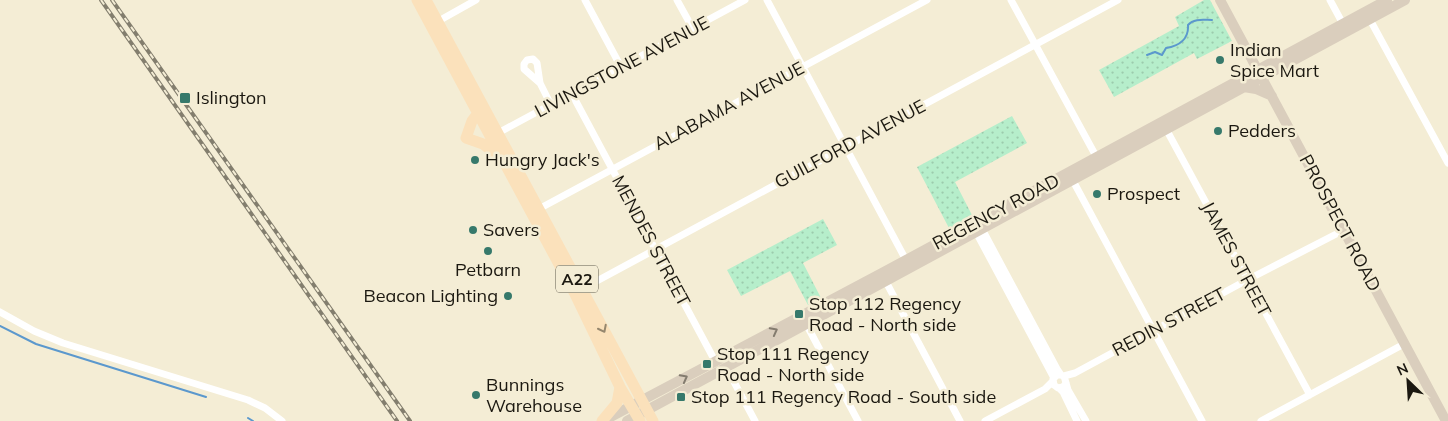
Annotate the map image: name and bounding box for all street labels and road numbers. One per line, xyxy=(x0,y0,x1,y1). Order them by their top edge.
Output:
street label: LIVINGSTONE AVENUE xyxy=(530,11,713,122)
street label: ALABAMA AVENUE xyxy=(650,56,808,155)
street label: GUILFORD AVENUE xyxy=(770,94,929,193)
street label: PROSPECT ROAD xyxy=(1295,150,1386,295)
street label: REGENCY ROAD xyxy=(928,168,1063,255)
street label: MENDES STREET xyxy=(607,171,696,310)
street label: JAMES STREET xyxy=(1196,197,1276,320)
road number: A22 xyxy=(556,266,598,292)
street label: REDIN STREET xyxy=(1108,282,1230,361)

